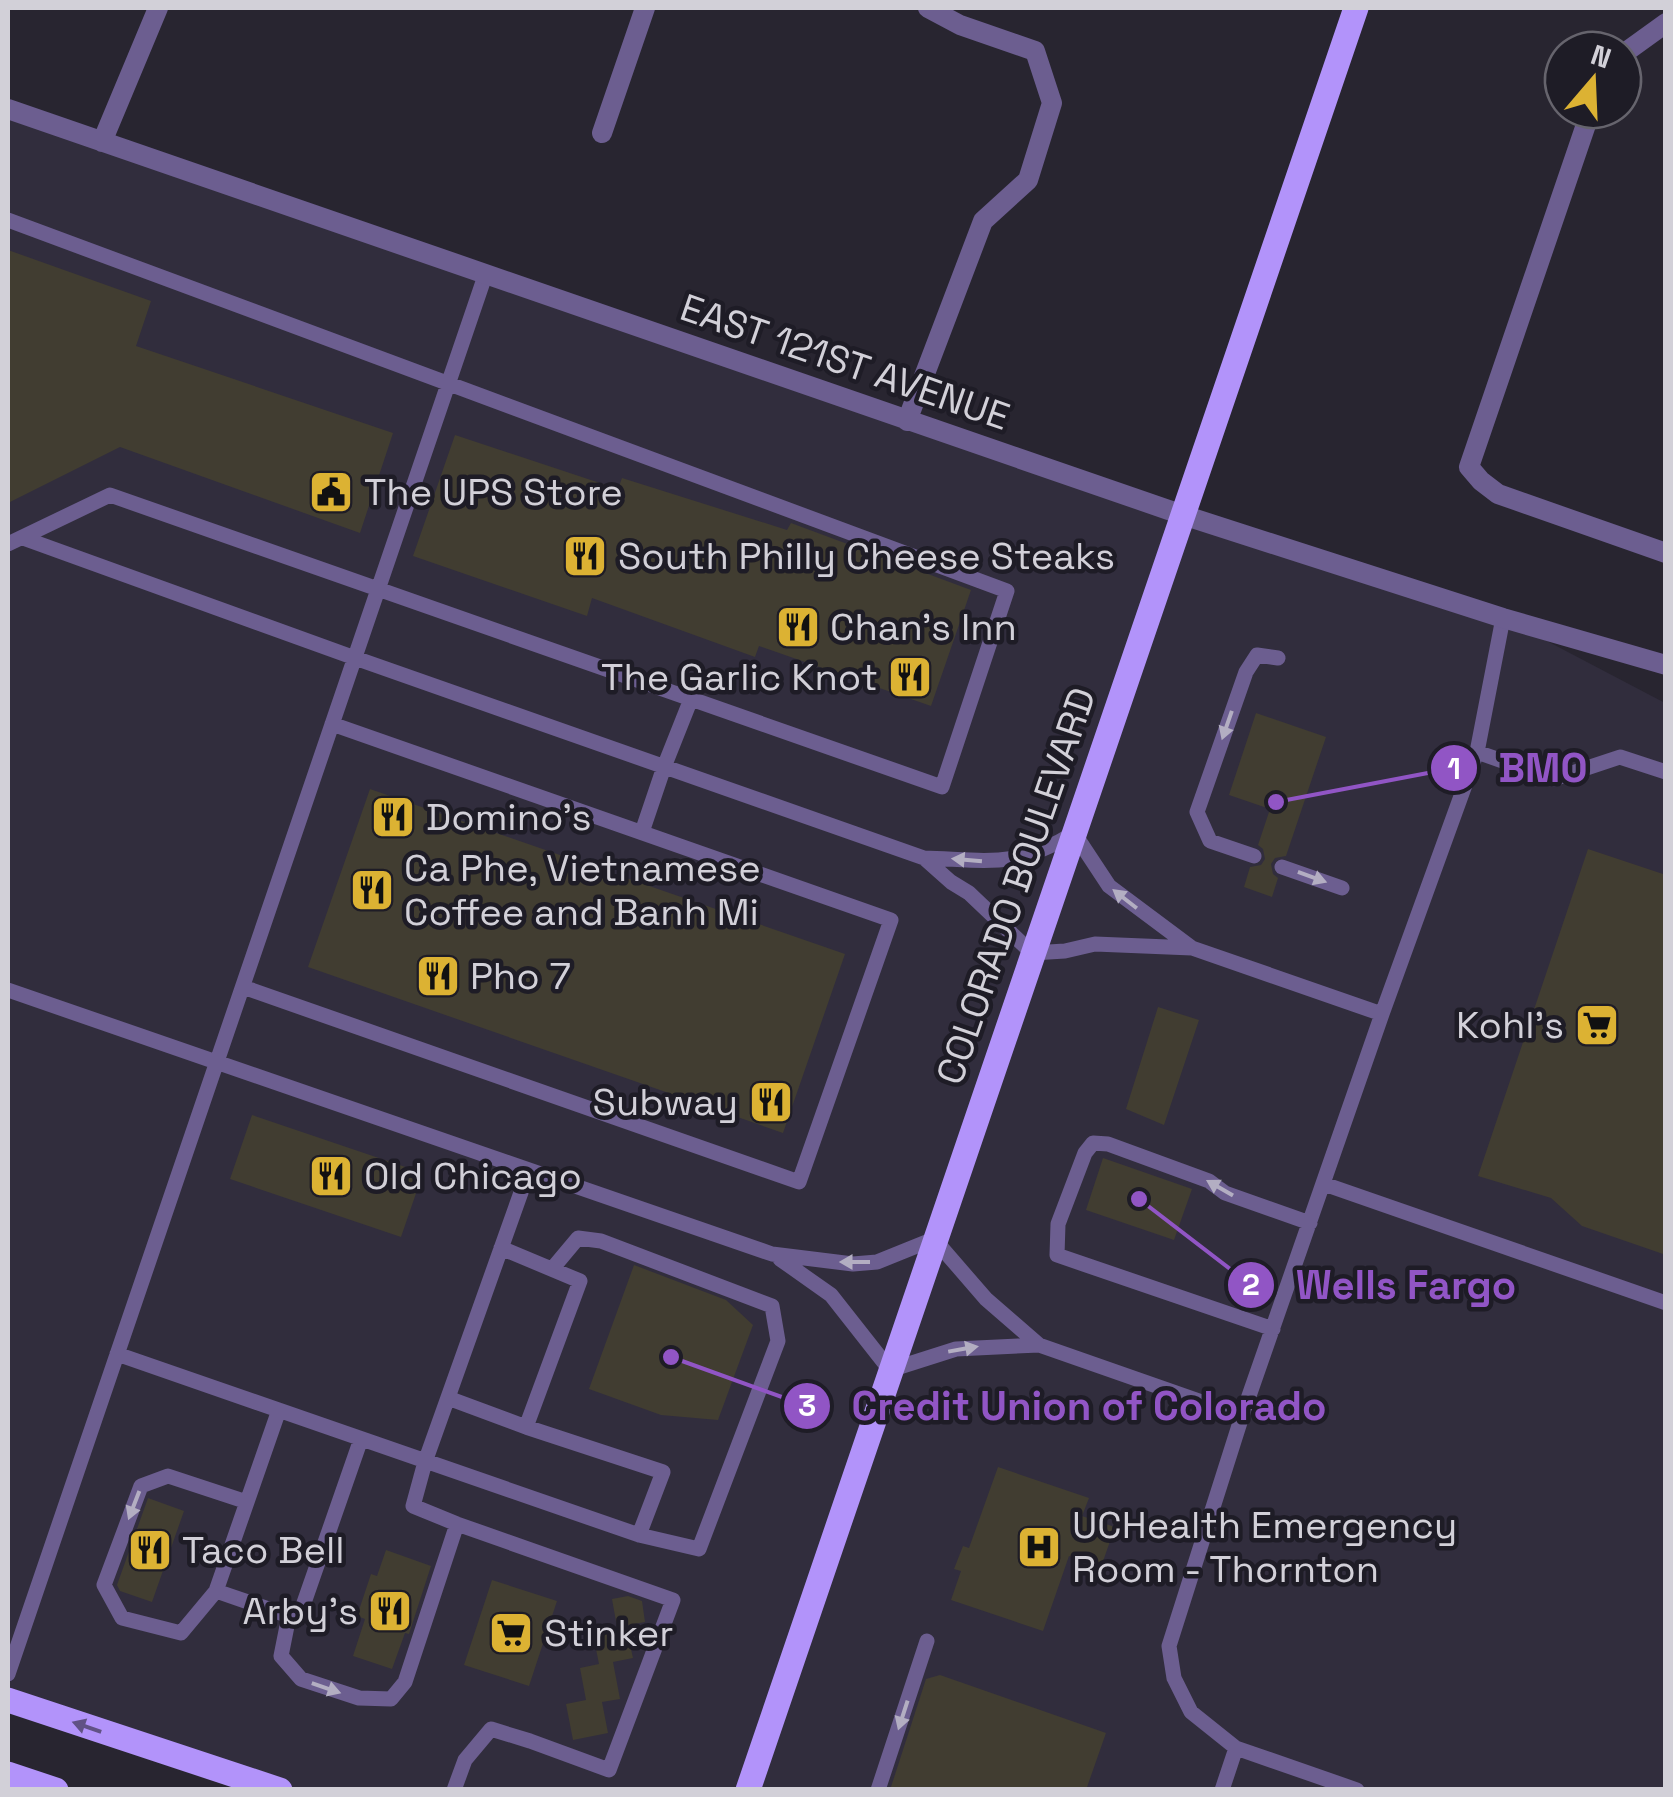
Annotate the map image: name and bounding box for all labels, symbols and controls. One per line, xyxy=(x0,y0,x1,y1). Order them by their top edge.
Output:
north arrow xyxy=(1543,30,1643,130)
text: N xyxy=(1586,36,1616,76)
street label: EAST 121ST AVENUE xyxy=(674,283,1016,441)
place label: The UPS Store xyxy=(364,468,623,516)
public building icon: The UPS Store xyxy=(308,469,354,515)
place label: South Philly Cheese Steaks xyxy=(618,532,1115,580)
restaurant icon: South Philly Cheese Steaks xyxy=(562,533,608,579)
place label: Chan's Inn xyxy=(830,603,1017,651)
restaurant icon: Chan's Inn xyxy=(775,604,821,650)
place label: The Garlic Knot xyxy=(601,653,878,701)
restaurant icon: The Garlic Knot xyxy=(887,654,933,700)
street label: COLORADO BOULEVARD xyxy=(926,681,1106,1091)
one-way arrow xyxy=(1219,710,1234,740)
callout: BMO xyxy=(1429,733,1608,803)
text: BMO xyxy=(1499,743,1587,794)
text: 1 xyxy=(1447,749,1461,788)
place label: Domino's xyxy=(426,793,592,841)
restaurant icon: Domino's xyxy=(370,794,416,840)
place label: Ca Phe, Vietnamese Coffee and Banh Mi xyxy=(404,844,761,936)
one-way arrow xyxy=(951,852,983,868)
restaurant icon: Ca Phe, Vietnamese Coffee and Banh Mi xyxy=(349,867,395,913)
one-way arrow xyxy=(1297,870,1327,885)
one-way arrow xyxy=(1112,889,1138,909)
place label: Pho 7 xyxy=(470,952,571,1000)
restaurant icon: Pho 7 xyxy=(415,953,461,999)
place label: Kohl's xyxy=(1456,1001,1564,1049)
supermarket icon: Kohl's xyxy=(1574,1002,1620,1048)
place label: Subway xyxy=(593,1078,738,1126)
restaurant icon: Subway xyxy=(748,1079,794,1125)
place label: Old Chicago xyxy=(364,1152,582,1200)
restaurant icon: Old Chicago xyxy=(308,1153,354,1199)
one-way arrow xyxy=(1206,1180,1234,1197)
callout: Wells Fargo xyxy=(1226,1250,1536,1320)
one-way arrow xyxy=(839,1254,871,1270)
text: Wells Fargo xyxy=(1296,1260,1516,1311)
text: 2 xyxy=(1242,1265,1260,1304)
one-way arrow xyxy=(948,1341,979,1357)
callout: Credit Union of Colorado xyxy=(782,1371,1347,1441)
text: Credit Union of Colorado xyxy=(852,1381,1326,1432)
text: 3 xyxy=(798,1386,816,1425)
one-way arrow xyxy=(126,1490,141,1520)
place label: UCHealth Emergency Room - Thornton xyxy=(1072,1501,1457,1593)
hospital icon: UCHealth Emergency Room - Thornton xyxy=(1016,1524,1062,1570)
place label: Taco Bell xyxy=(182,1526,345,1574)
restaurant icon: Taco Bell xyxy=(127,1527,173,1573)
place label: Arby's xyxy=(243,1587,358,1635)
restaurant icon: Arby's xyxy=(367,1588,413,1634)
place label: Stinker xyxy=(544,1609,674,1657)
supermarket icon: Stinker xyxy=(488,1610,534,1656)
one-way arrow xyxy=(312,1681,342,1696)
one-way arrow xyxy=(894,1701,909,1731)
one-way arrow xyxy=(71,1718,101,1733)

